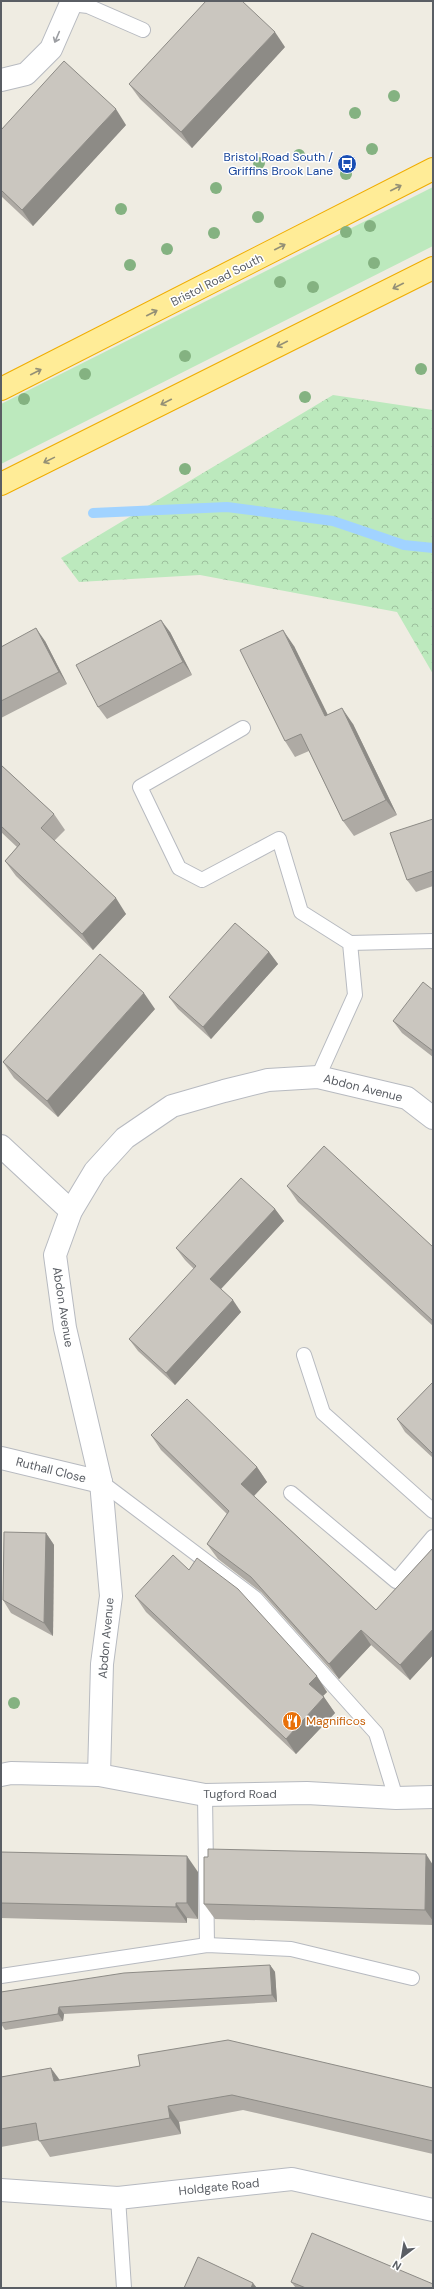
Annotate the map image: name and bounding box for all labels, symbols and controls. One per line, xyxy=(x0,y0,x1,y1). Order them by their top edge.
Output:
one-way arrow xyxy=(53,31,60,43)
place label: Bristol Road South / Griffins Brook Lane xyxy=(224,149,333,179)
bus stop icon: Bristol Road South / Griffins Brook Lane xyxy=(336,153,358,175)
one-way arrow xyxy=(389,184,401,191)
one-way arrow xyxy=(274,243,286,251)
street label: Bristol Road South xyxy=(168,250,266,310)
one-way arrow xyxy=(392,283,404,290)
one-way arrow xyxy=(145,309,157,316)
one-way arrow xyxy=(276,341,288,348)
one-way arrow xyxy=(30,368,42,375)
one-way arrow xyxy=(160,399,172,406)
one-way arrow xyxy=(44,457,56,464)
street label: Abdon Avenue xyxy=(322,1070,404,1106)
street label: Abdon Avenue xyxy=(49,1266,77,1348)
street label: Ruthall Close xyxy=(14,1454,88,1487)
street label: Abdon Avenue xyxy=(95,1597,118,1679)
restaurant icon: Magnificos xyxy=(281,1710,303,1732)
place label: Magnificos xyxy=(306,1713,366,1729)
street label: Tugford Road xyxy=(203,1786,277,1802)
street label: Holdgate Road xyxy=(178,2175,260,2199)
north arrow xyxy=(382,2237,422,2277)
text: N xyxy=(390,2258,404,2274)

